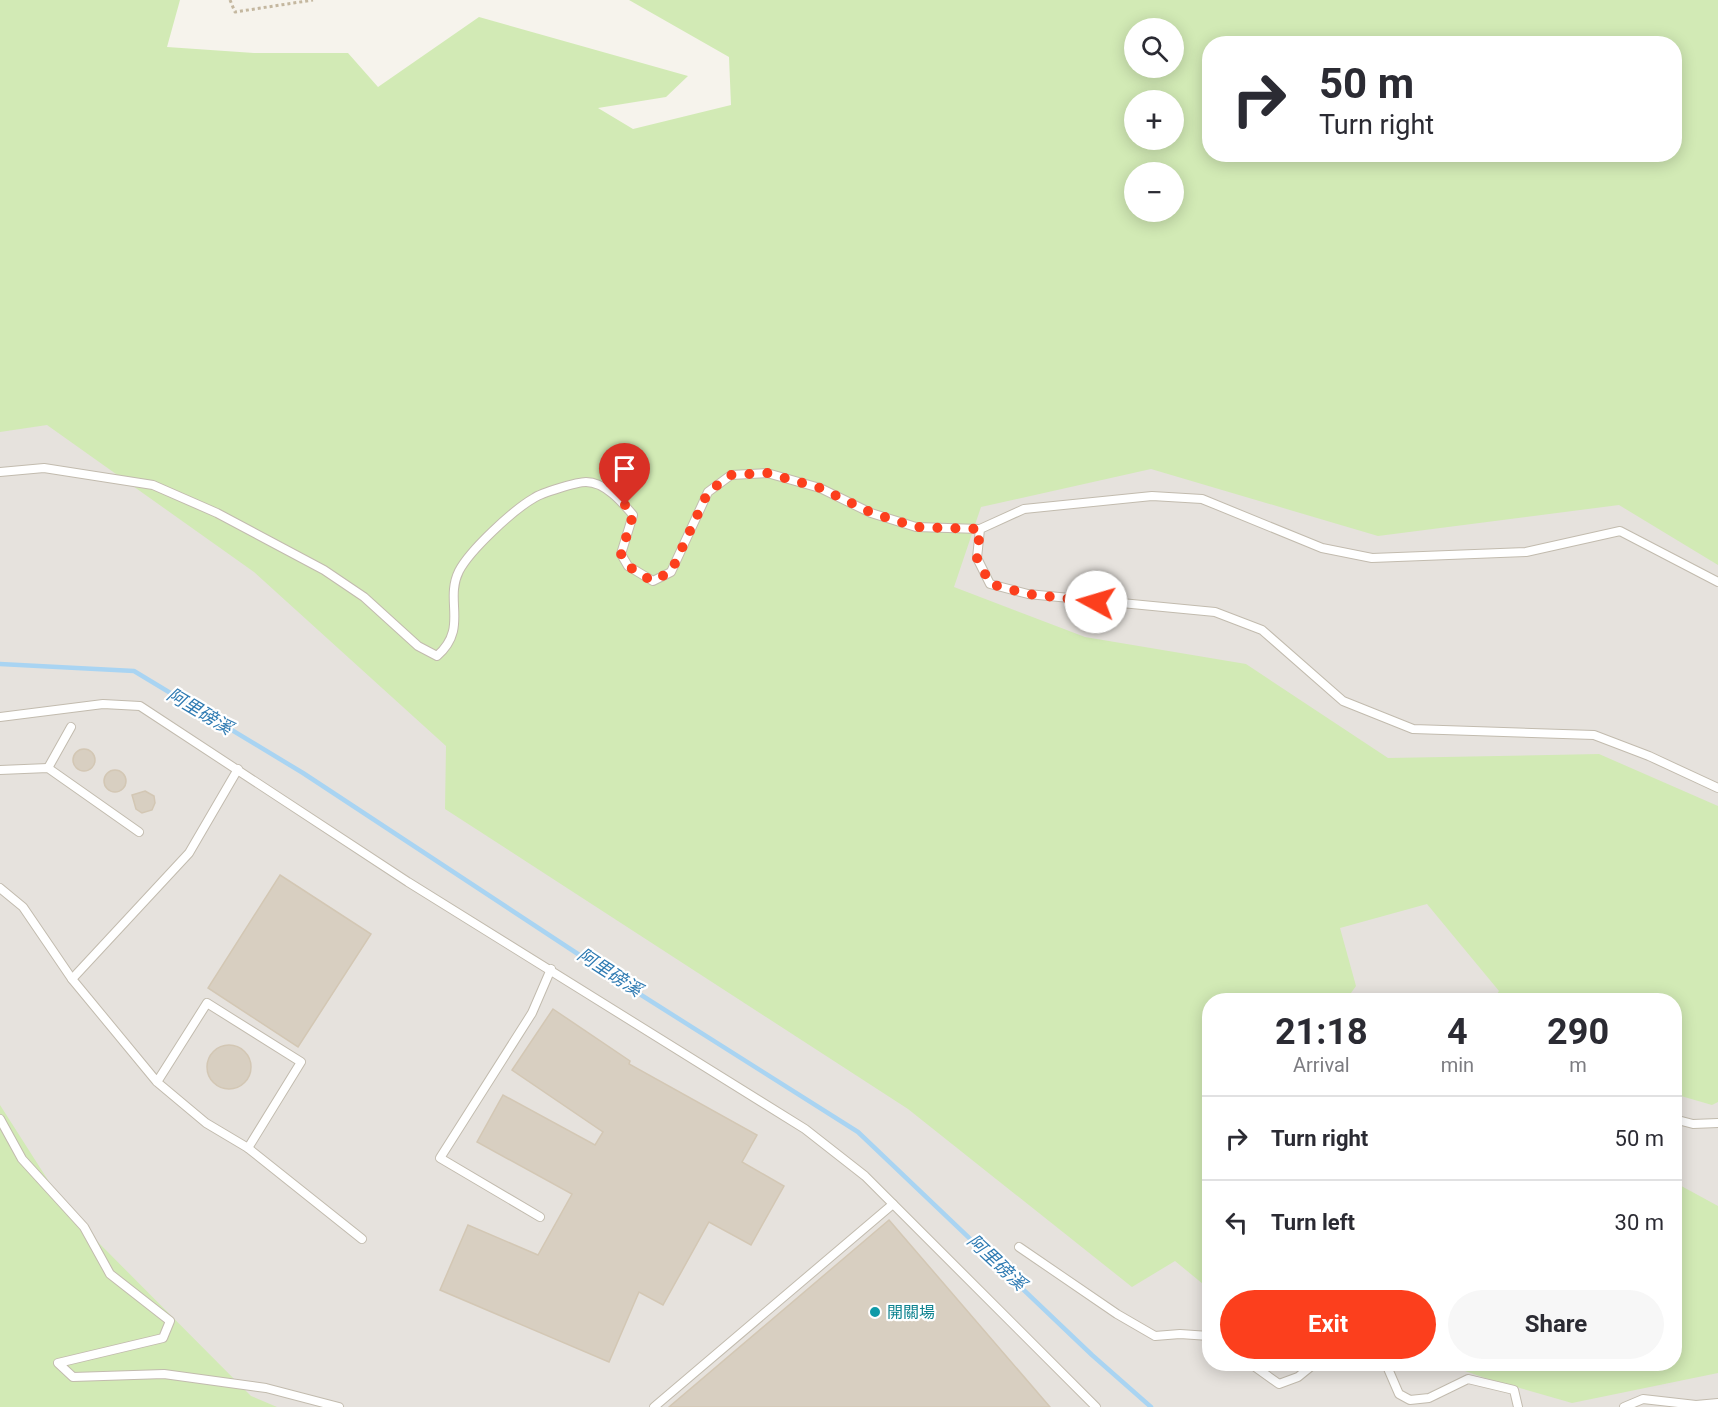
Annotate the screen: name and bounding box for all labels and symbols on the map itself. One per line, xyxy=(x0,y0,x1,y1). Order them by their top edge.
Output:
pin xyxy=(599,443,650,505)
position arrow xyxy=(1064,570,1128,634)
water label: 阿里磅溪 xyxy=(164,683,239,740)
water label: 阿里磅溪 xyxy=(574,944,648,1002)
water label: 阿里磅溪 xyxy=(964,1230,1033,1296)
place label: 開關場 xyxy=(887,1303,935,1322)
marker: 開關場 xyxy=(868,1305,882,1319)

